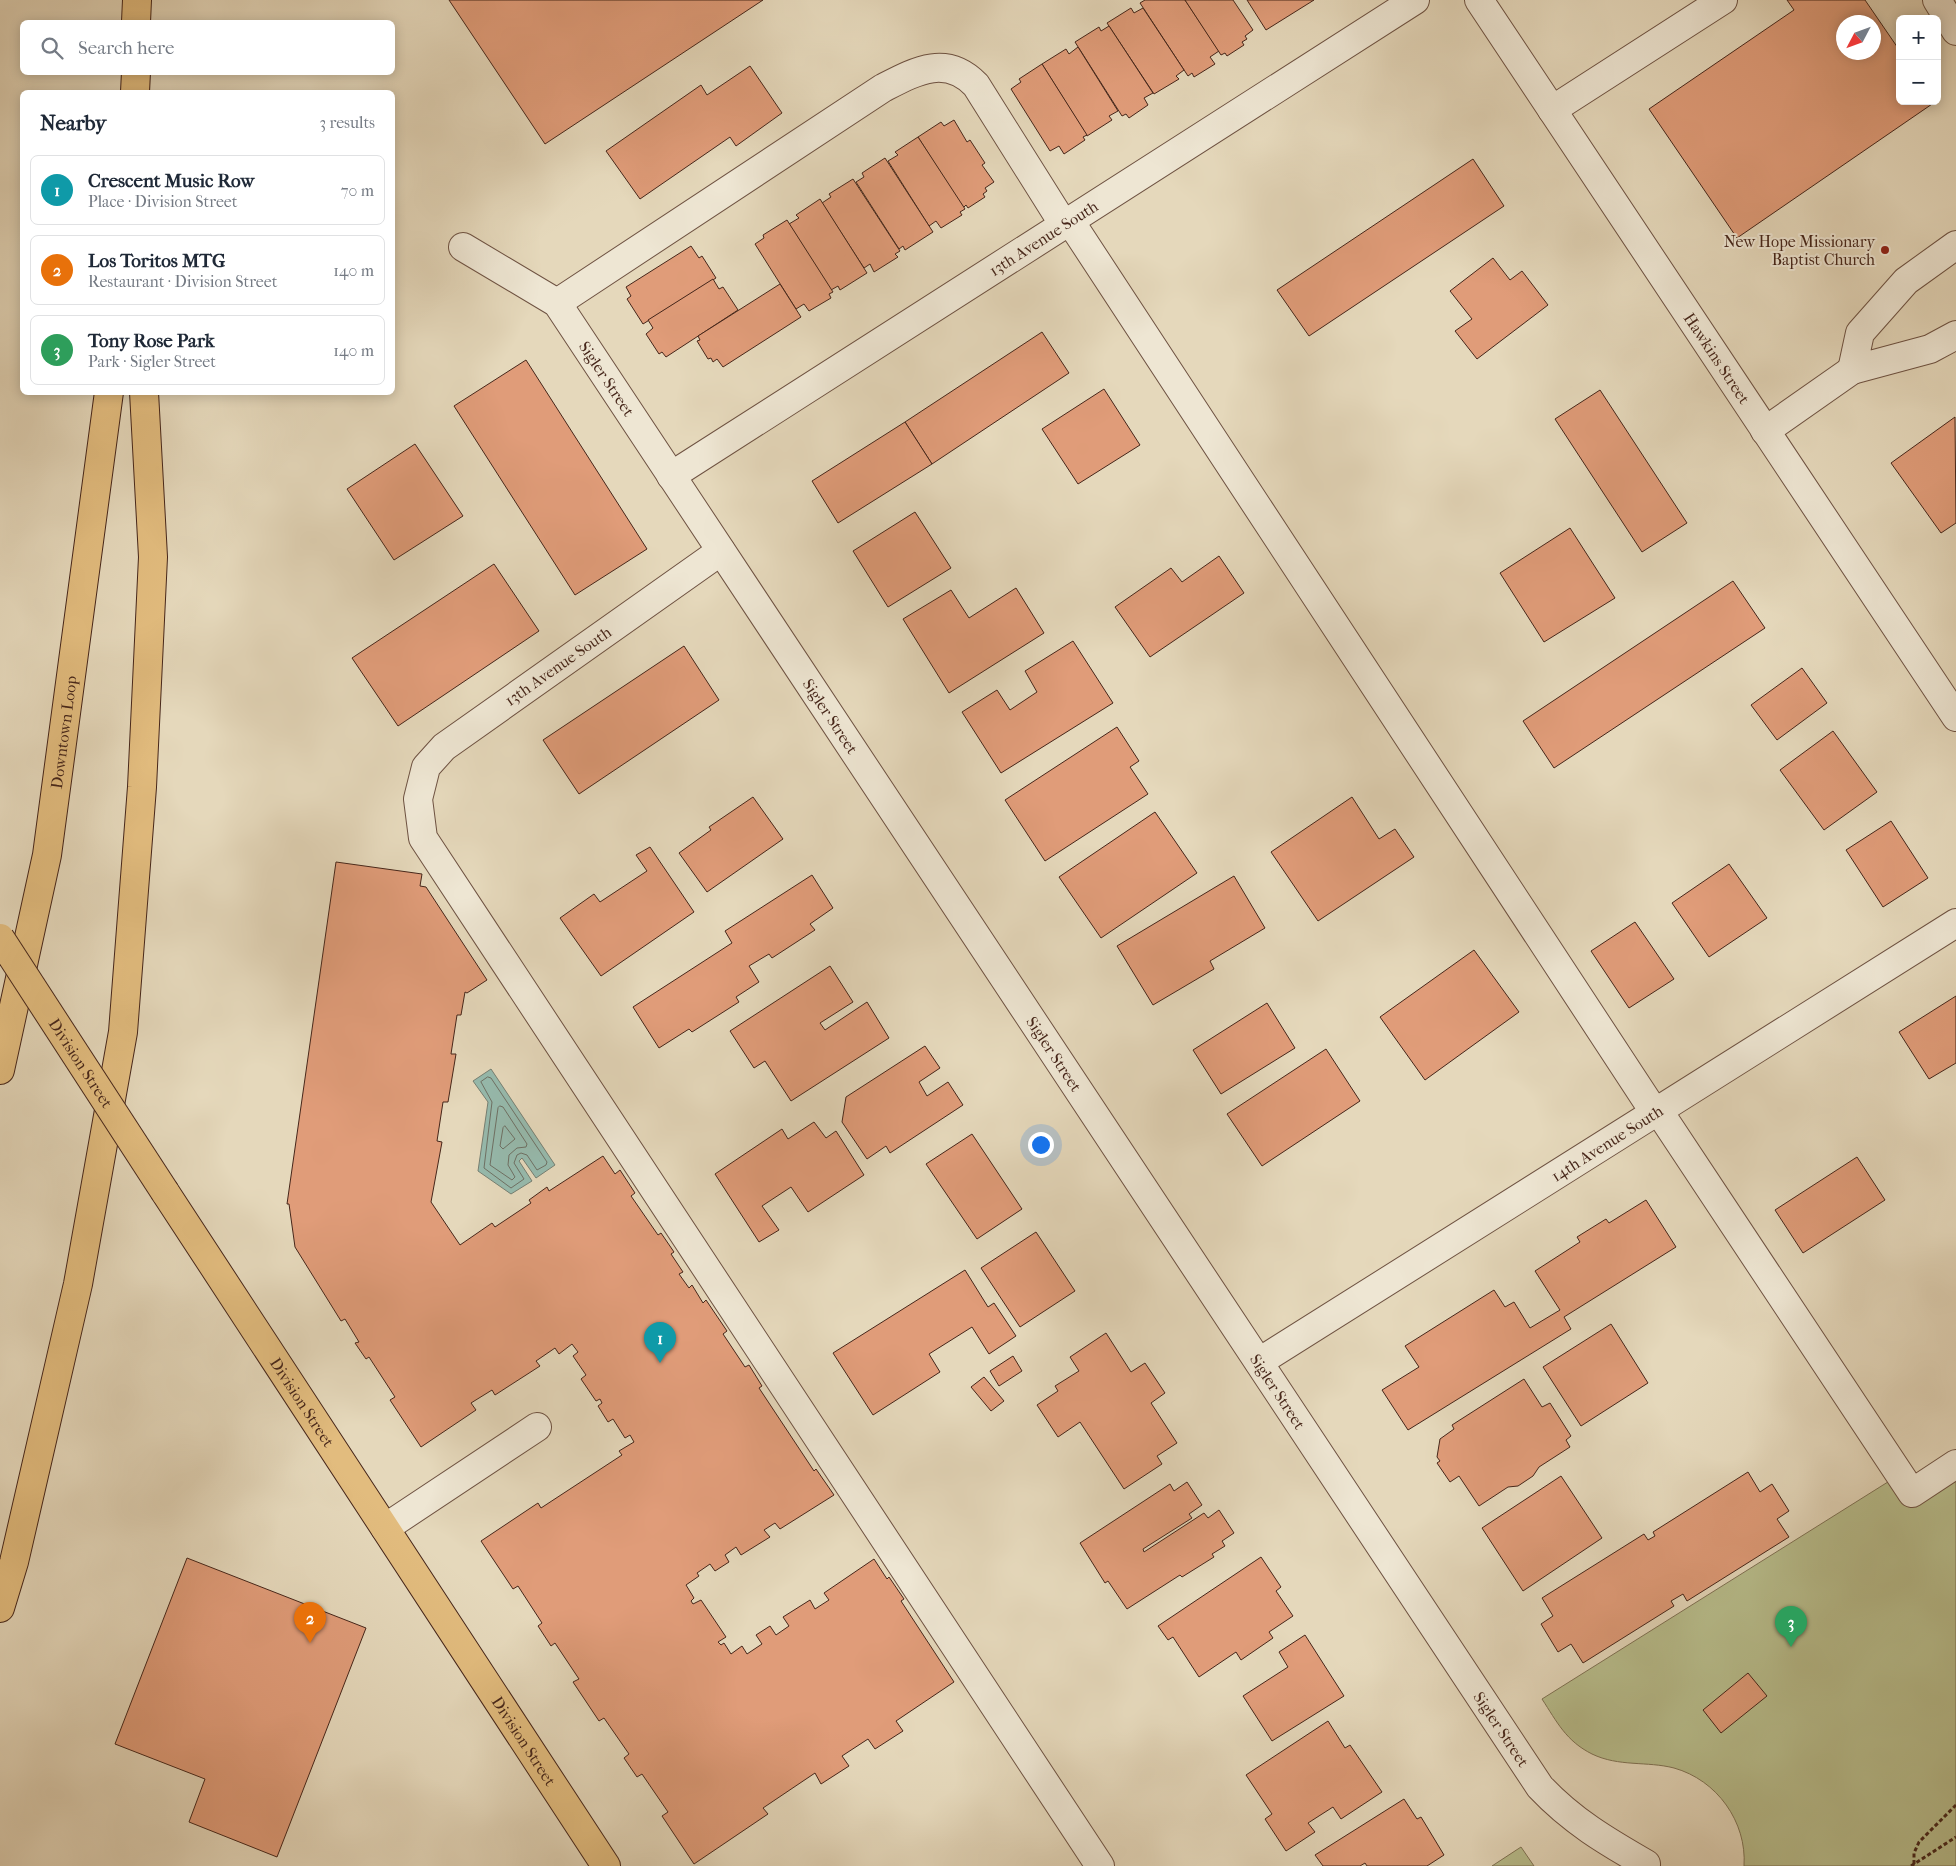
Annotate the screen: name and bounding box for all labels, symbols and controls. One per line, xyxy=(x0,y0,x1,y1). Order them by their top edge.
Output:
north arrow xyxy=(1836,15,1881,60)
map controls xyxy=(1896,15,1941,105)
button: + xyxy=(1896,15,1941,60)
search box xyxy=(20,20,395,75)
icon: search xyxy=(38,34,66,62)
text: Search here xyxy=(78,37,174,59)
button: − xyxy=(1896,60,1941,105)
text: Nearby xyxy=(40,111,106,135)
text: 3 results xyxy=(319,113,375,132)
text: Crescent Music Row xyxy=(88,170,254,192)
text: 1 xyxy=(54,181,60,200)
text: 70 m xyxy=(341,181,374,200)
text: Place · Division Street xyxy=(88,192,237,211)
street label: 13th Avenue South xyxy=(985,196,1101,280)
place label: New Hope Missionary Baptist Church xyxy=(1724,232,1875,269)
marker: New Hope Missionary Baptist Church xyxy=(1879,244,1891,256)
text: Los Toritos MTG xyxy=(88,250,226,272)
text: 2 xyxy=(53,261,61,280)
text: 140 m xyxy=(333,261,374,280)
text: Restaurant · Division Street xyxy=(88,272,277,291)
street label: Hawkins Street xyxy=(1680,309,1754,407)
text: Tony Rose Park xyxy=(88,330,215,352)
street label: Sigler Street xyxy=(575,337,639,420)
text: 3 xyxy=(54,341,60,360)
text: 140 m xyxy=(333,341,374,360)
text: Park · Sigler Street xyxy=(88,352,216,371)
street label: 13th Avenue South xyxy=(501,622,615,710)
street label: Downtown Loop xyxy=(46,674,80,790)
street label: Sigler Street xyxy=(799,675,863,758)
street label: Sigler Street xyxy=(1023,1013,1086,1095)
street label: Division Street xyxy=(45,1015,117,1112)
street label: 14th Avenue South xyxy=(1547,1101,1666,1185)
your location xyxy=(1028,1132,1054,1158)
pin: 1 xyxy=(644,1322,676,1363)
street label: Sigler Street xyxy=(1246,1350,1310,1433)
street label: Division Street xyxy=(266,1354,339,1451)
pin: 2 xyxy=(294,1602,326,1643)
pin: 3 xyxy=(1775,1606,1807,1647)
street label: Sigler Street xyxy=(1470,1688,1534,1770)
street label: Division Street xyxy=(488,1693,560,1789)

